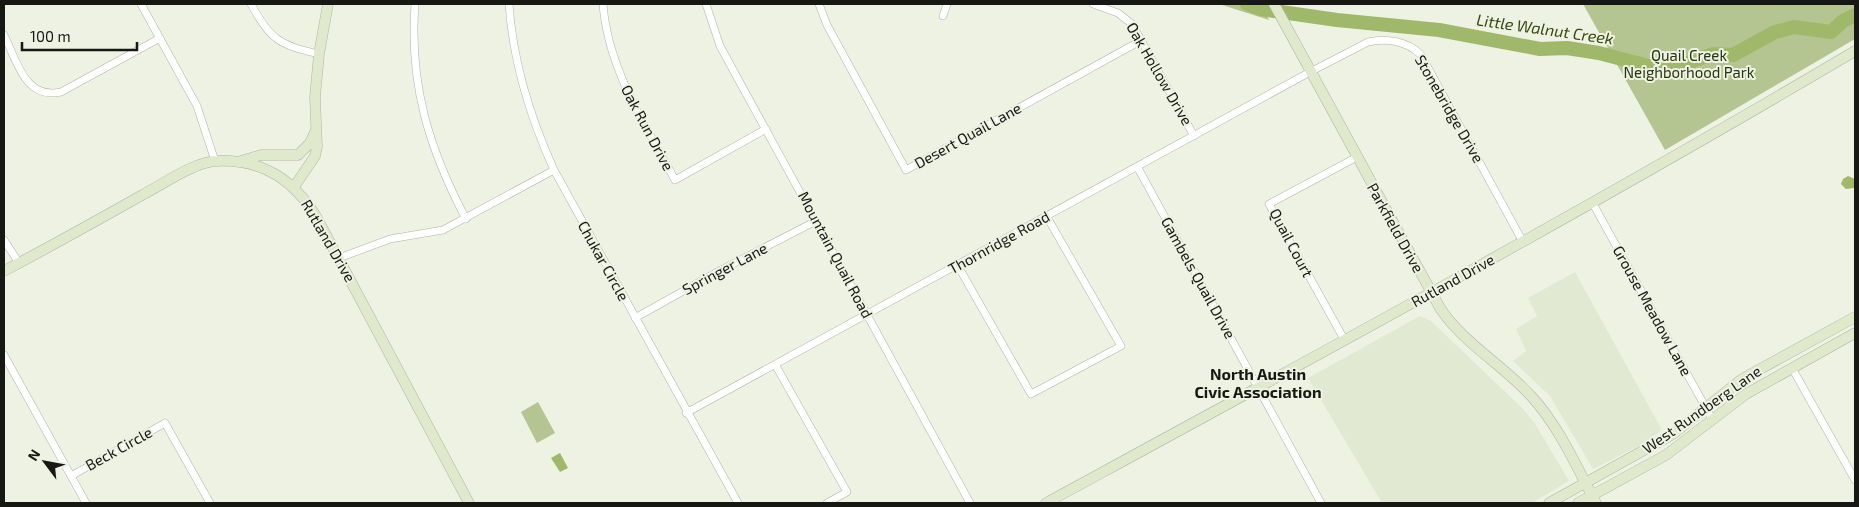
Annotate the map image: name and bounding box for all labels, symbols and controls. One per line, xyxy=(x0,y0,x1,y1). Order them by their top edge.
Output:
water label: Little Walnut Creek xyxy=(1475,9,1615,48)
street label: Oak Hollow Drive xyxy=(1123,19,1197,128)
scale bar xyxy=(22,20,138,52)
text: 100 m xyxy=(30,27,71,45)
park label: Quail Creek Neighborhood Park xyxy=(1624,46,1755,81)
street label: Stonebridge Drive xyxy=(1412,51,1488,166)
street label: Oak Run Drive xyxy=(618,82,678,174)
street label: Desert Quail Lane xyxy=(911,98,1025,173)
street label: Parkfield Drive xyxy=(1364,179,1428,276)
street label: Mountain Quail Road xyxy=(794,188,877,322)
street label: Rutland Drive xyxy=(298,196,360,285)
street label: Quail Court xyxy=(1265,205,1318,281)
street label: Thornridge Road xyxy=(945,207,1052,277)
street label: Gambels Quail Drive xyxy=(1157,214,1240,342)
street label: Chukar Circle xyxy=(575,217,633,304)
street label: Springer Lane xyxy=(679,238,770,298)
street label: Grouse Meadow Lane xyxy=(1610,242,1696,379)
street label: Rutland Drive xyxy=(1408,250,1497,310)
street label: West Rundberg Lane xyxy=(1639,361,1764,457)
district label: North Austin Civic Association xyxy=(1194,364,1322,401)
street label: Beck Circle xyxy=(82,422,155,474)
north arrow xyxy=(20,437,70,487)
text: N xyxy=(24,446,43,464)

